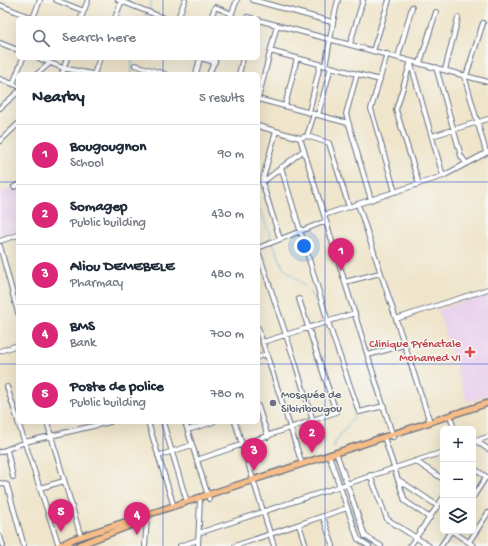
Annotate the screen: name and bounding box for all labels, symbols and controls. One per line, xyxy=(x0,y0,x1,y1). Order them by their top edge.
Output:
search box xyxy=(16,16,260,60)
icon: search xyxy=(30,27,52,49)
text: Search here xyxy=(62,29,136,47)
text: Nearby xyxy=(32,88,85,108)
text: 5 results xyxy=(199,91,244,106)
text: Bougougnon xyxy=(70,138,146,156)
text: 1 xyxy=(42,147,48,162)
text: 90 m xyxy=(218,147,244,162)
text: School xyxy=(70,156,104,171)
text: Somagep xyxy=(70,198,127,216)
text: 2 xyxy=(42,207,48,222)
text: 430 m xyxy=(211,207,244,222)
text: Public building xyxy=(70,216,146,231)
your location xyxy=(294,236,314,256)
pin: 1 xyxy=(328,238,354,271)
text: Aliou DEMEBELE xyxy=(70,258,175,276)
text: 3 xyxy=(42,267,48,282)
text: 480 m xyxy=(211,267,244,282)
text: Pharmacy xyxy=(70,276,123,291)
text: BMS xyxy=(70,318,95,336)
text: 4 xyxy=(42,327,48,342)
text: 700 m xyxy=(210,327,244,342)
text: Bank xyxy=(70,336,96,351)
place label: Clinique Prénatale Mohamed VI xyxy=(369,338,462,366)
marker: Clinique Prénatale Mohamed VI xyxy=(464,346,476,358)
text: Poste de police xyxy=(70,378,164,396)
text: 5 xyxy=(42,387,48,402)
text: 780 m xyxy=(210,387,244,402)
place label: Mosquée de Sibiribougou xyxy=(281,389,342,417)
text: Public building xyxy=(70,396,146,411)
marker: Mosquée de Sibiribougou xyxy=(268,398,278,408)
pin: 2 xyxy=(299,420,325,453)
map controls xyxy=(440,426,476,534)
button: + xyxy=(440,426,476,462)
pin: 3 xyxy=(241,438,267,471)
button: − xyxy=(440,462,476,498)
button: layers xyxy=(440,498,476,534)
pin: 5 xyxy=(48,499,74,532)
pin: 4 xyxy=(124,502,150,535)

